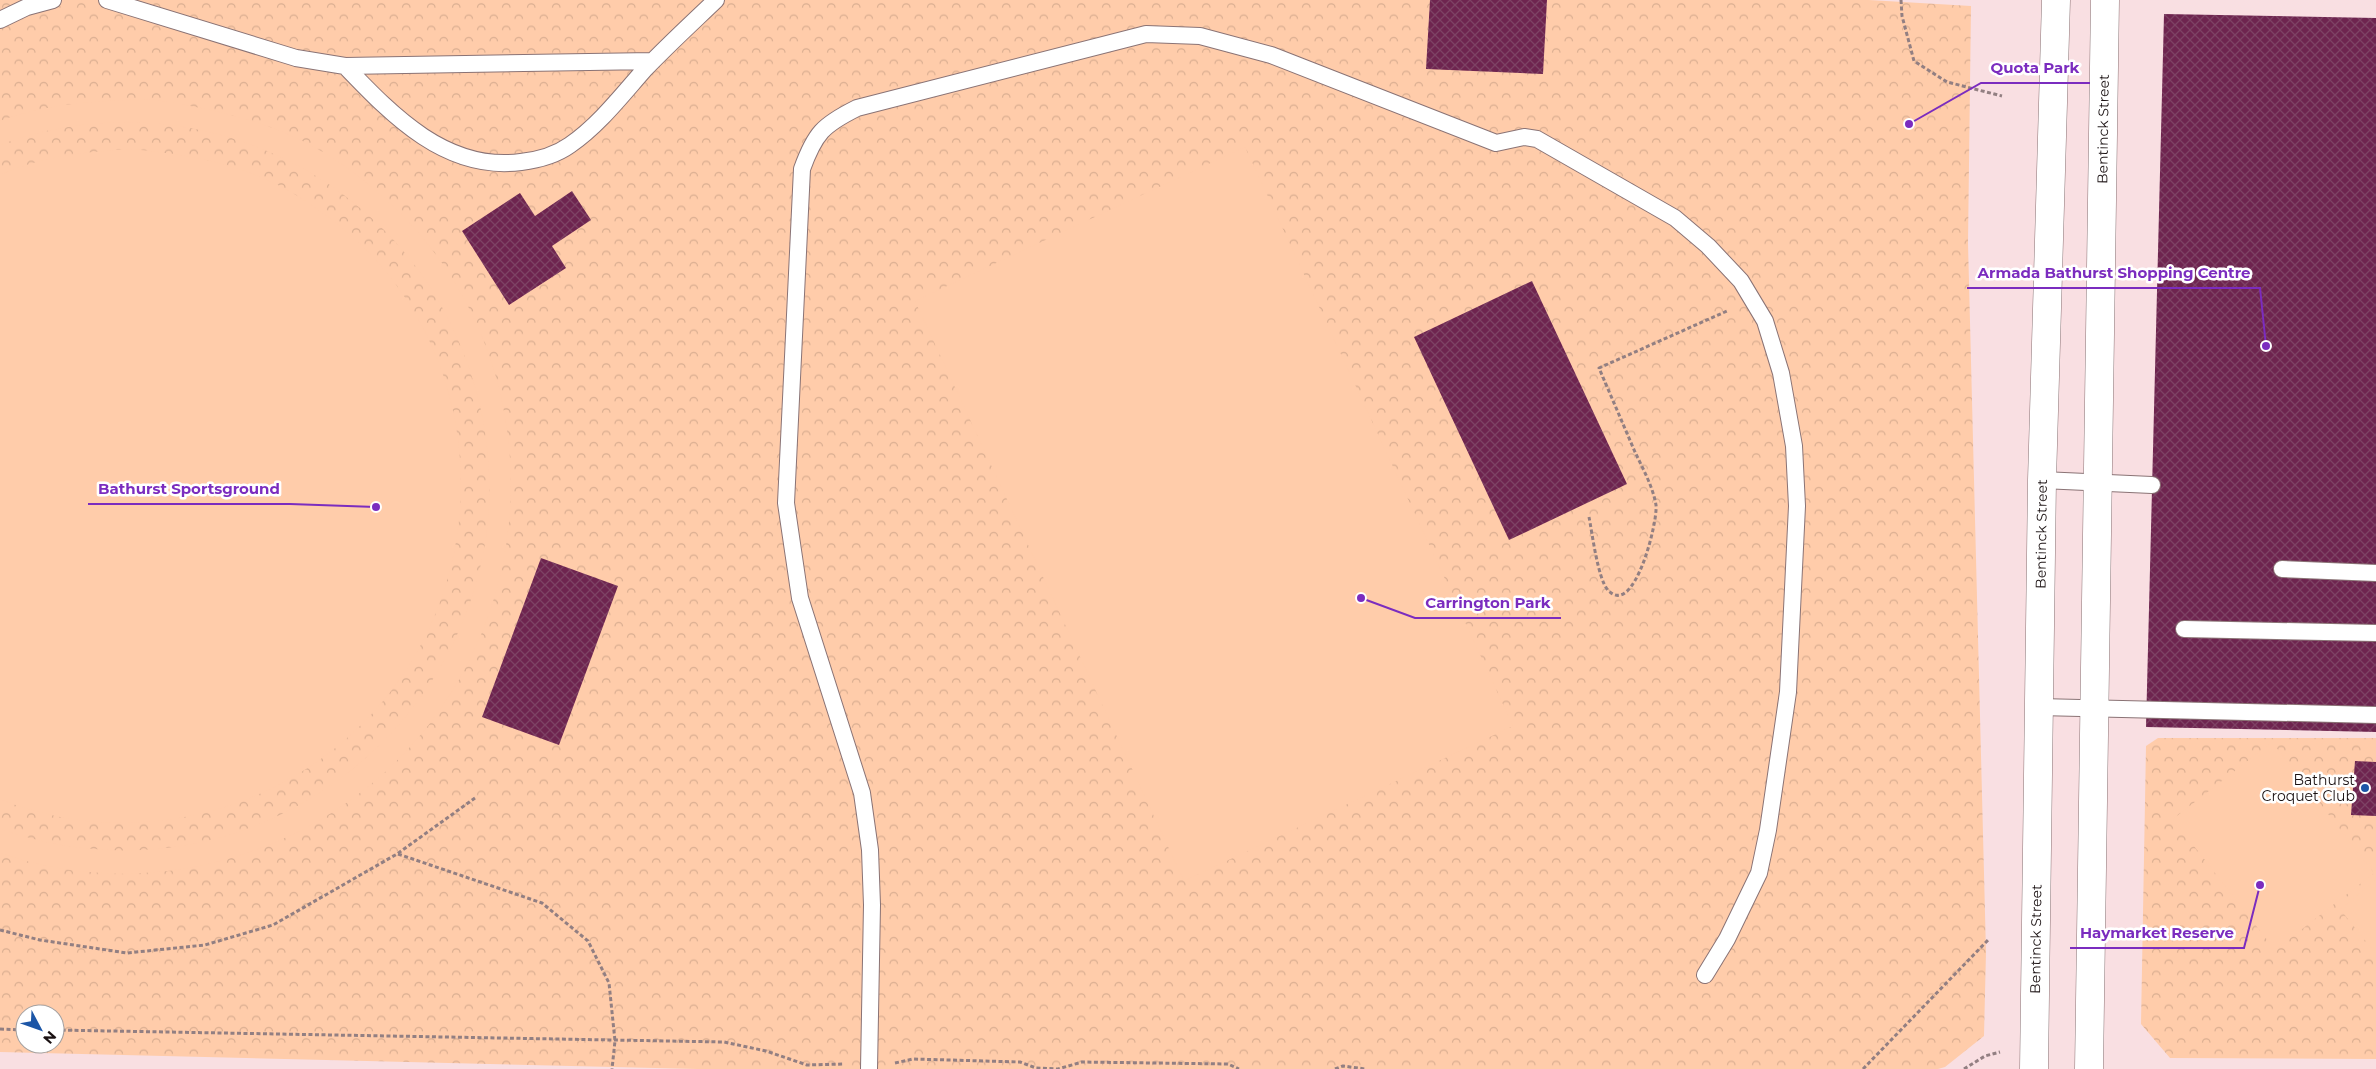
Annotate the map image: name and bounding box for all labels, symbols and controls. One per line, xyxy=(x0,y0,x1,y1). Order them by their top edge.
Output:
callout: Quota Park xyxy=(1981,53,2090,83)
text: Quota Park xyxy=(1991,58,2080,77)
street label: Bentinck Street xyxy=(2093,74,2113,184)
callout: Armada Bathurst Shopping Centre xyxy=(1967,258,2260,288)
text: Armada Bathurst Shopping Centre xyxy=(1977,263,2250,282)
callout: Bathurst Sportsground xyxy=(88,474,290,504)
text: Bathurst Sportsground xyxy=(98,479,280,498)
street label: Bentinck Street xyxy=(2032,479,2051,589)
callout: Carrington Park xyxy=(1415,588,1561,618)
text: Carrington Park xyxy=(1425,593,1551,612)
place label: Bathurst Croquet Club xyxy=(2262,771,2355,805)
marker: Bathurst Croquet Club xyxy=(2359,782,2371,794)
street label: Bentinck Street xyxy=(2026,884,2046,994)
callout: Haymarket Reserve xyxy=(2070,918,2244,948)
text: Haymarket Reserve xyxy=(2080,923,2234,942)
north arrow xyxy=(15,1004,65,1054)
text: N xyxy=(39,1027,60,1048)

